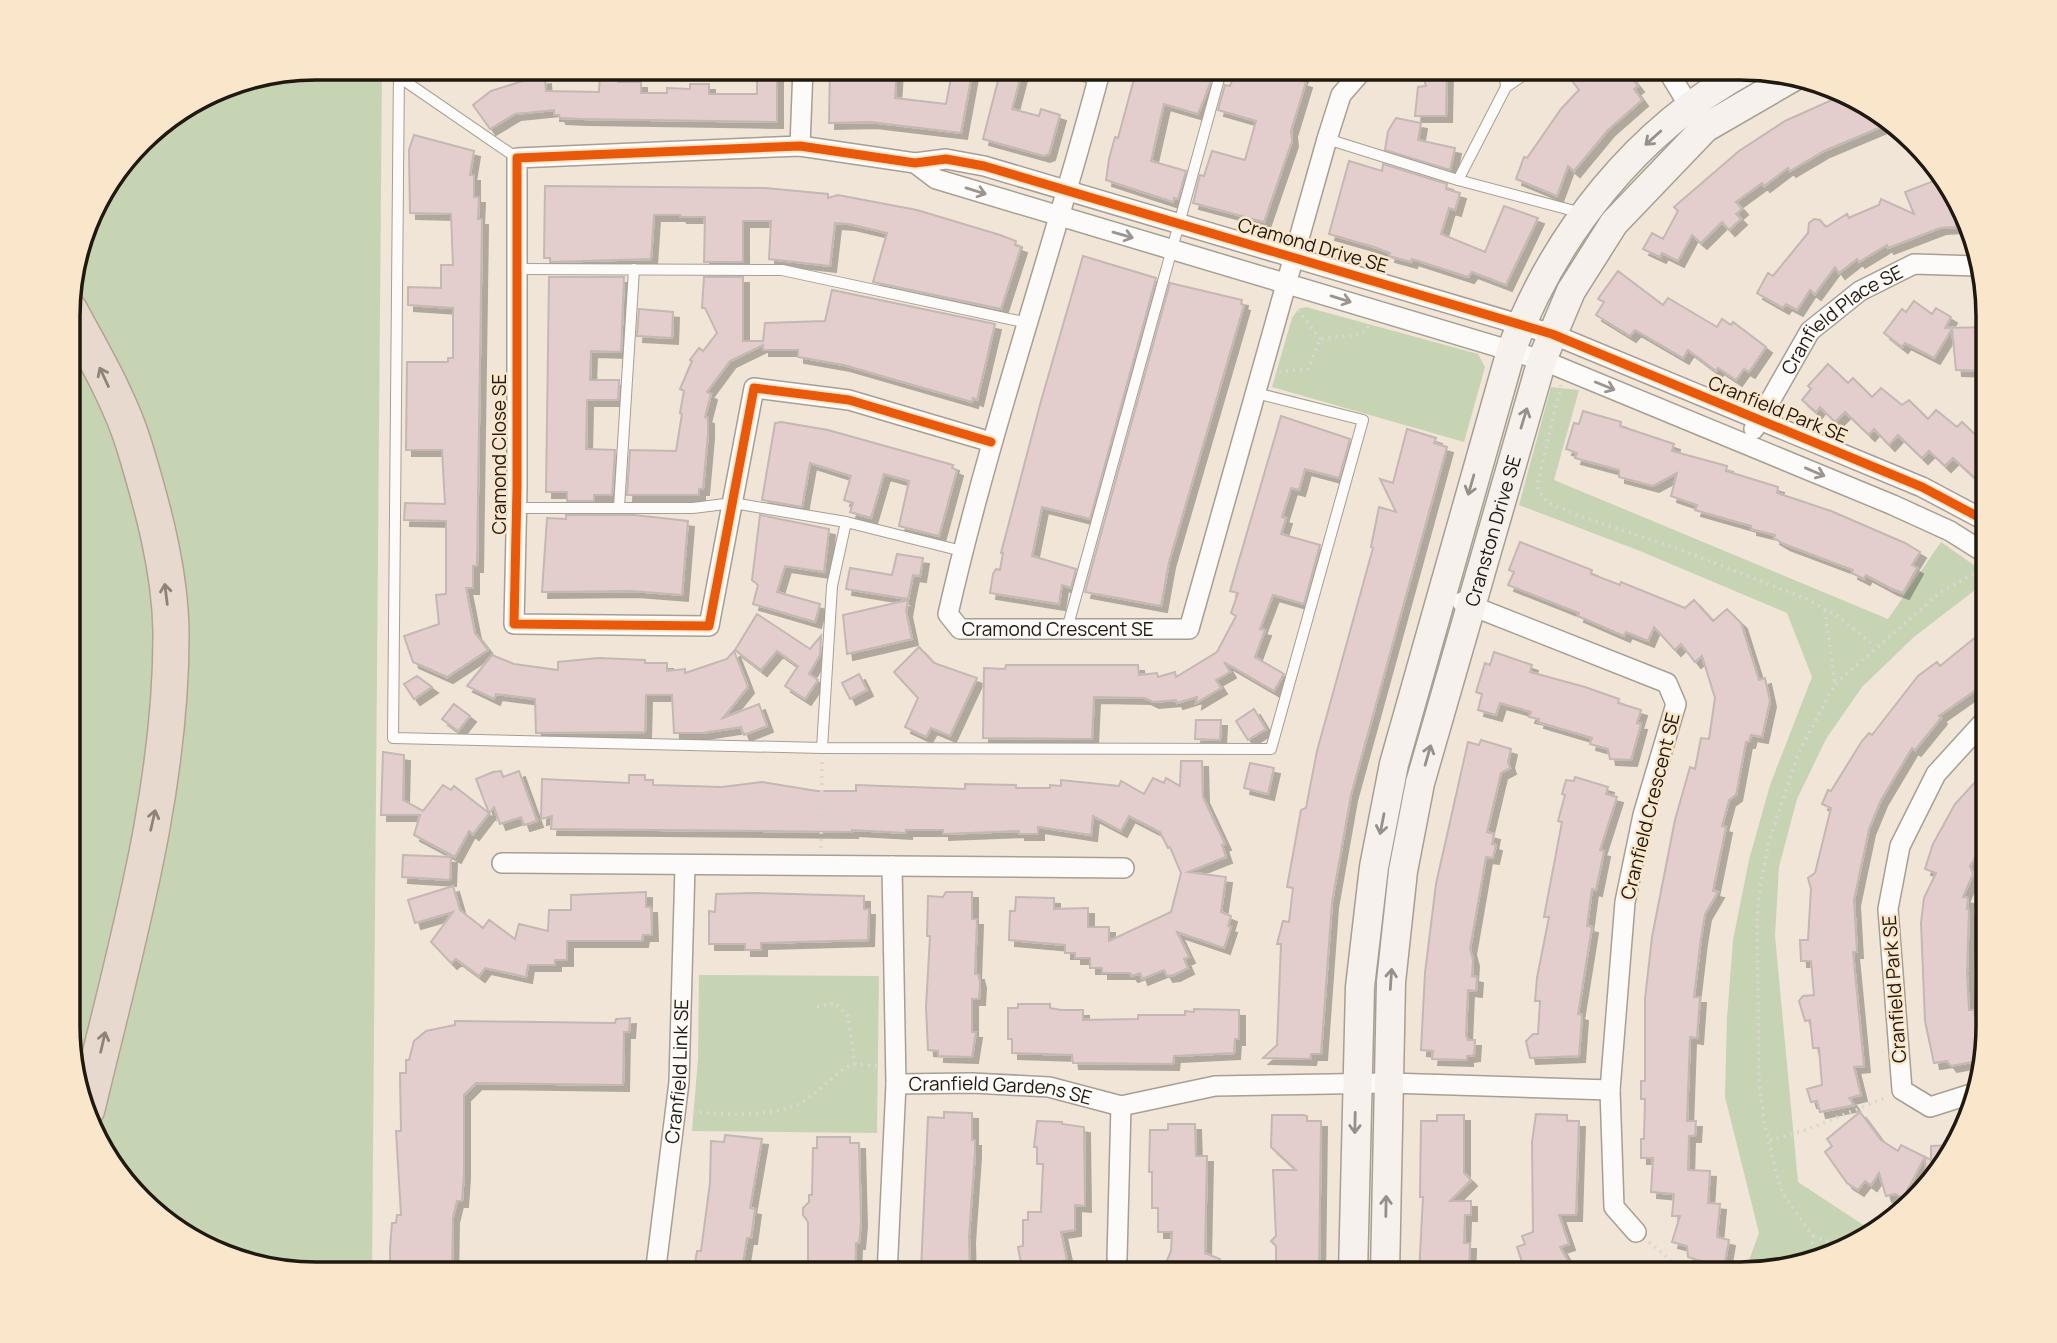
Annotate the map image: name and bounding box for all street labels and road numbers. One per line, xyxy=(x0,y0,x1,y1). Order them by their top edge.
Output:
street label: Cramond Drive SE xyxy=(1235,211,1391,279)
street label: Cranfield Place SE xyxy=(1775,259,1907,379)
street label: Cranfield Park SE xyxy=(1704,369,1852,449)
street label: Cramond Close SE xyxy=(486,374,512,534)
street label: Cranston Drive SE xyxy=(1459,452,1527,609)
street label: Cramond Crescent SE xyxy=(962,616,1154,642)
street label: Cranfield Crescent SE xyxy=(1614,710,1686,902)
street label: Cranfield Park SE xyxy=(1876,914,1912,1064)
street label: Cranfield Link SE xyxy=(658,999,694,1145)
street label: Cranfield Gardens SE xyxy=(909,1070,1095,1111)

